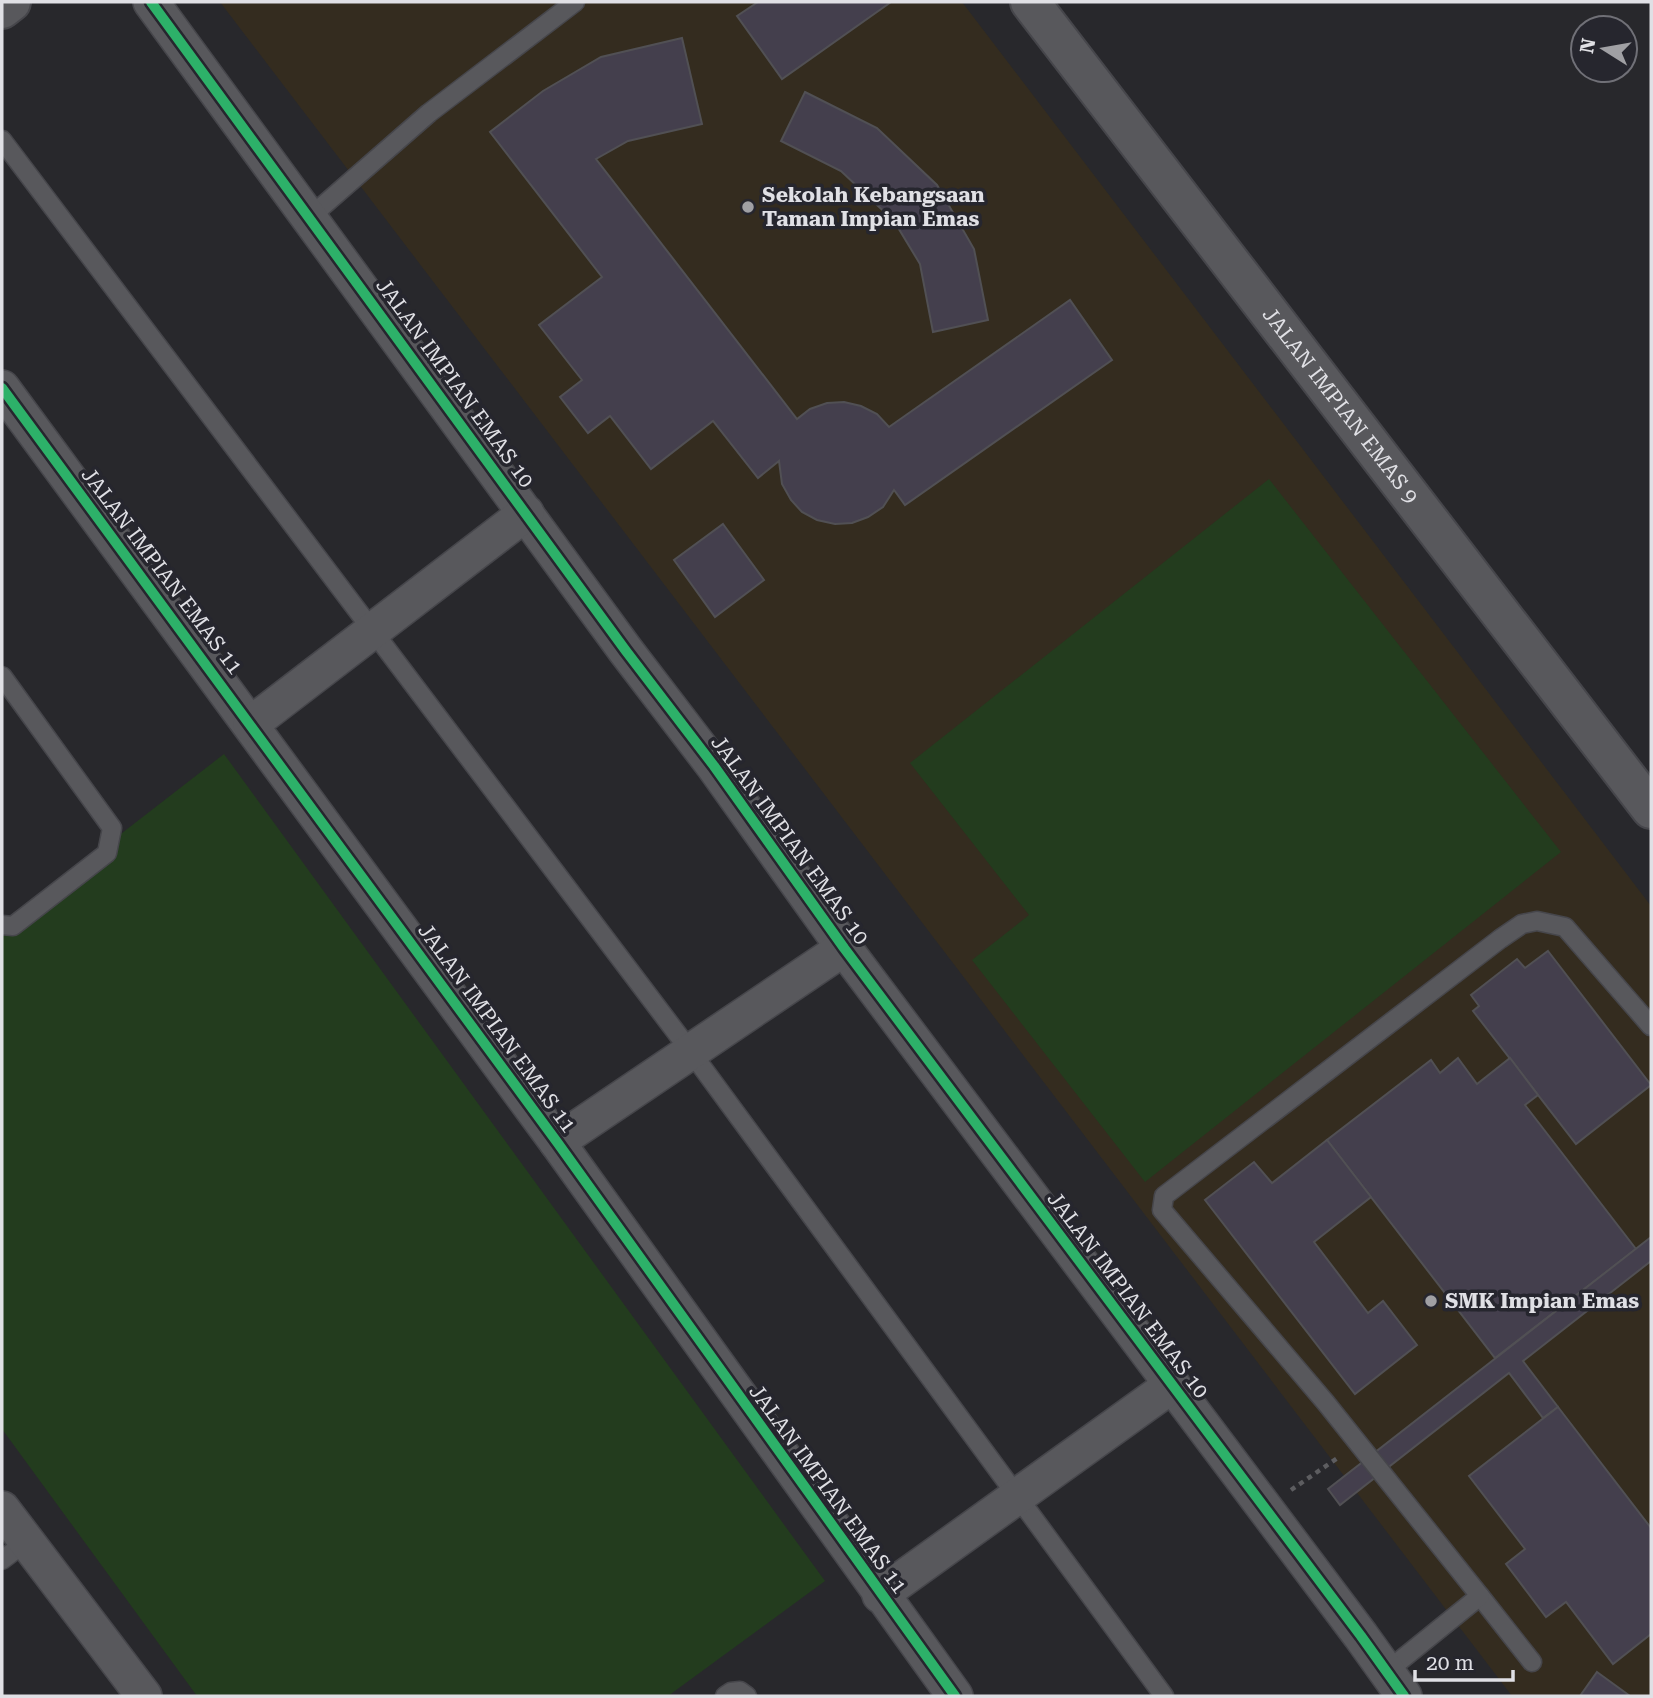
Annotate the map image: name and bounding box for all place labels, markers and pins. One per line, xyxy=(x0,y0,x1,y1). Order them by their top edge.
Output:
place label: Sekolah Kebangsaan Taman Impian Emas xyxy=(762,183,985,231)
marker: Sekolah Kebangsaan Taman Impian Emas xyxy=(740,199,756,215)
place label: SMK Impian Emas xyxy=(1445,1289,1639,1313)
marker: SMK Impian Emas xyxy=(1423,1293,1439,1309)

